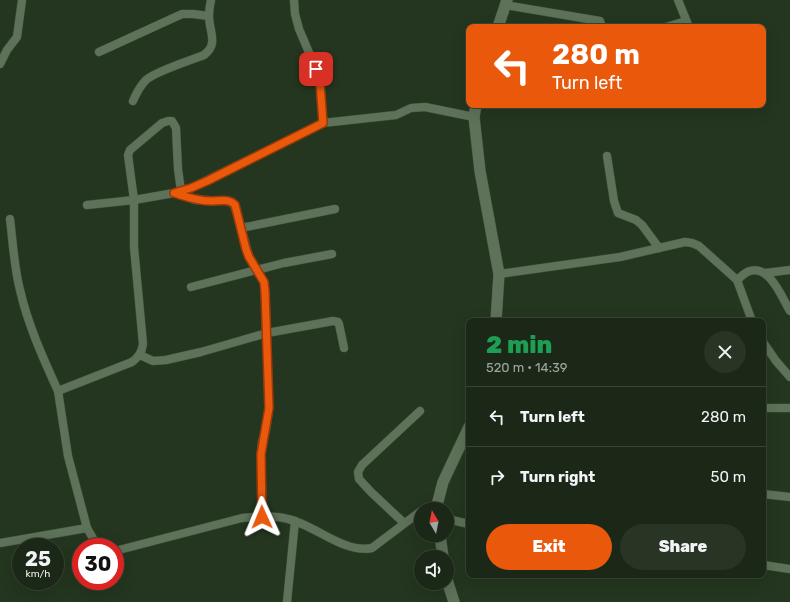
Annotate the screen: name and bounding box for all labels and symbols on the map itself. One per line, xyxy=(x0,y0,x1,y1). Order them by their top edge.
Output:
pin xyxy=(299,52,333,86)
position arrow xyxy=(241,496,283,538)
north arrow xyxy=(414,502,454,542)
speed limit sign: 30 xyxy=(72,538,124,590)

